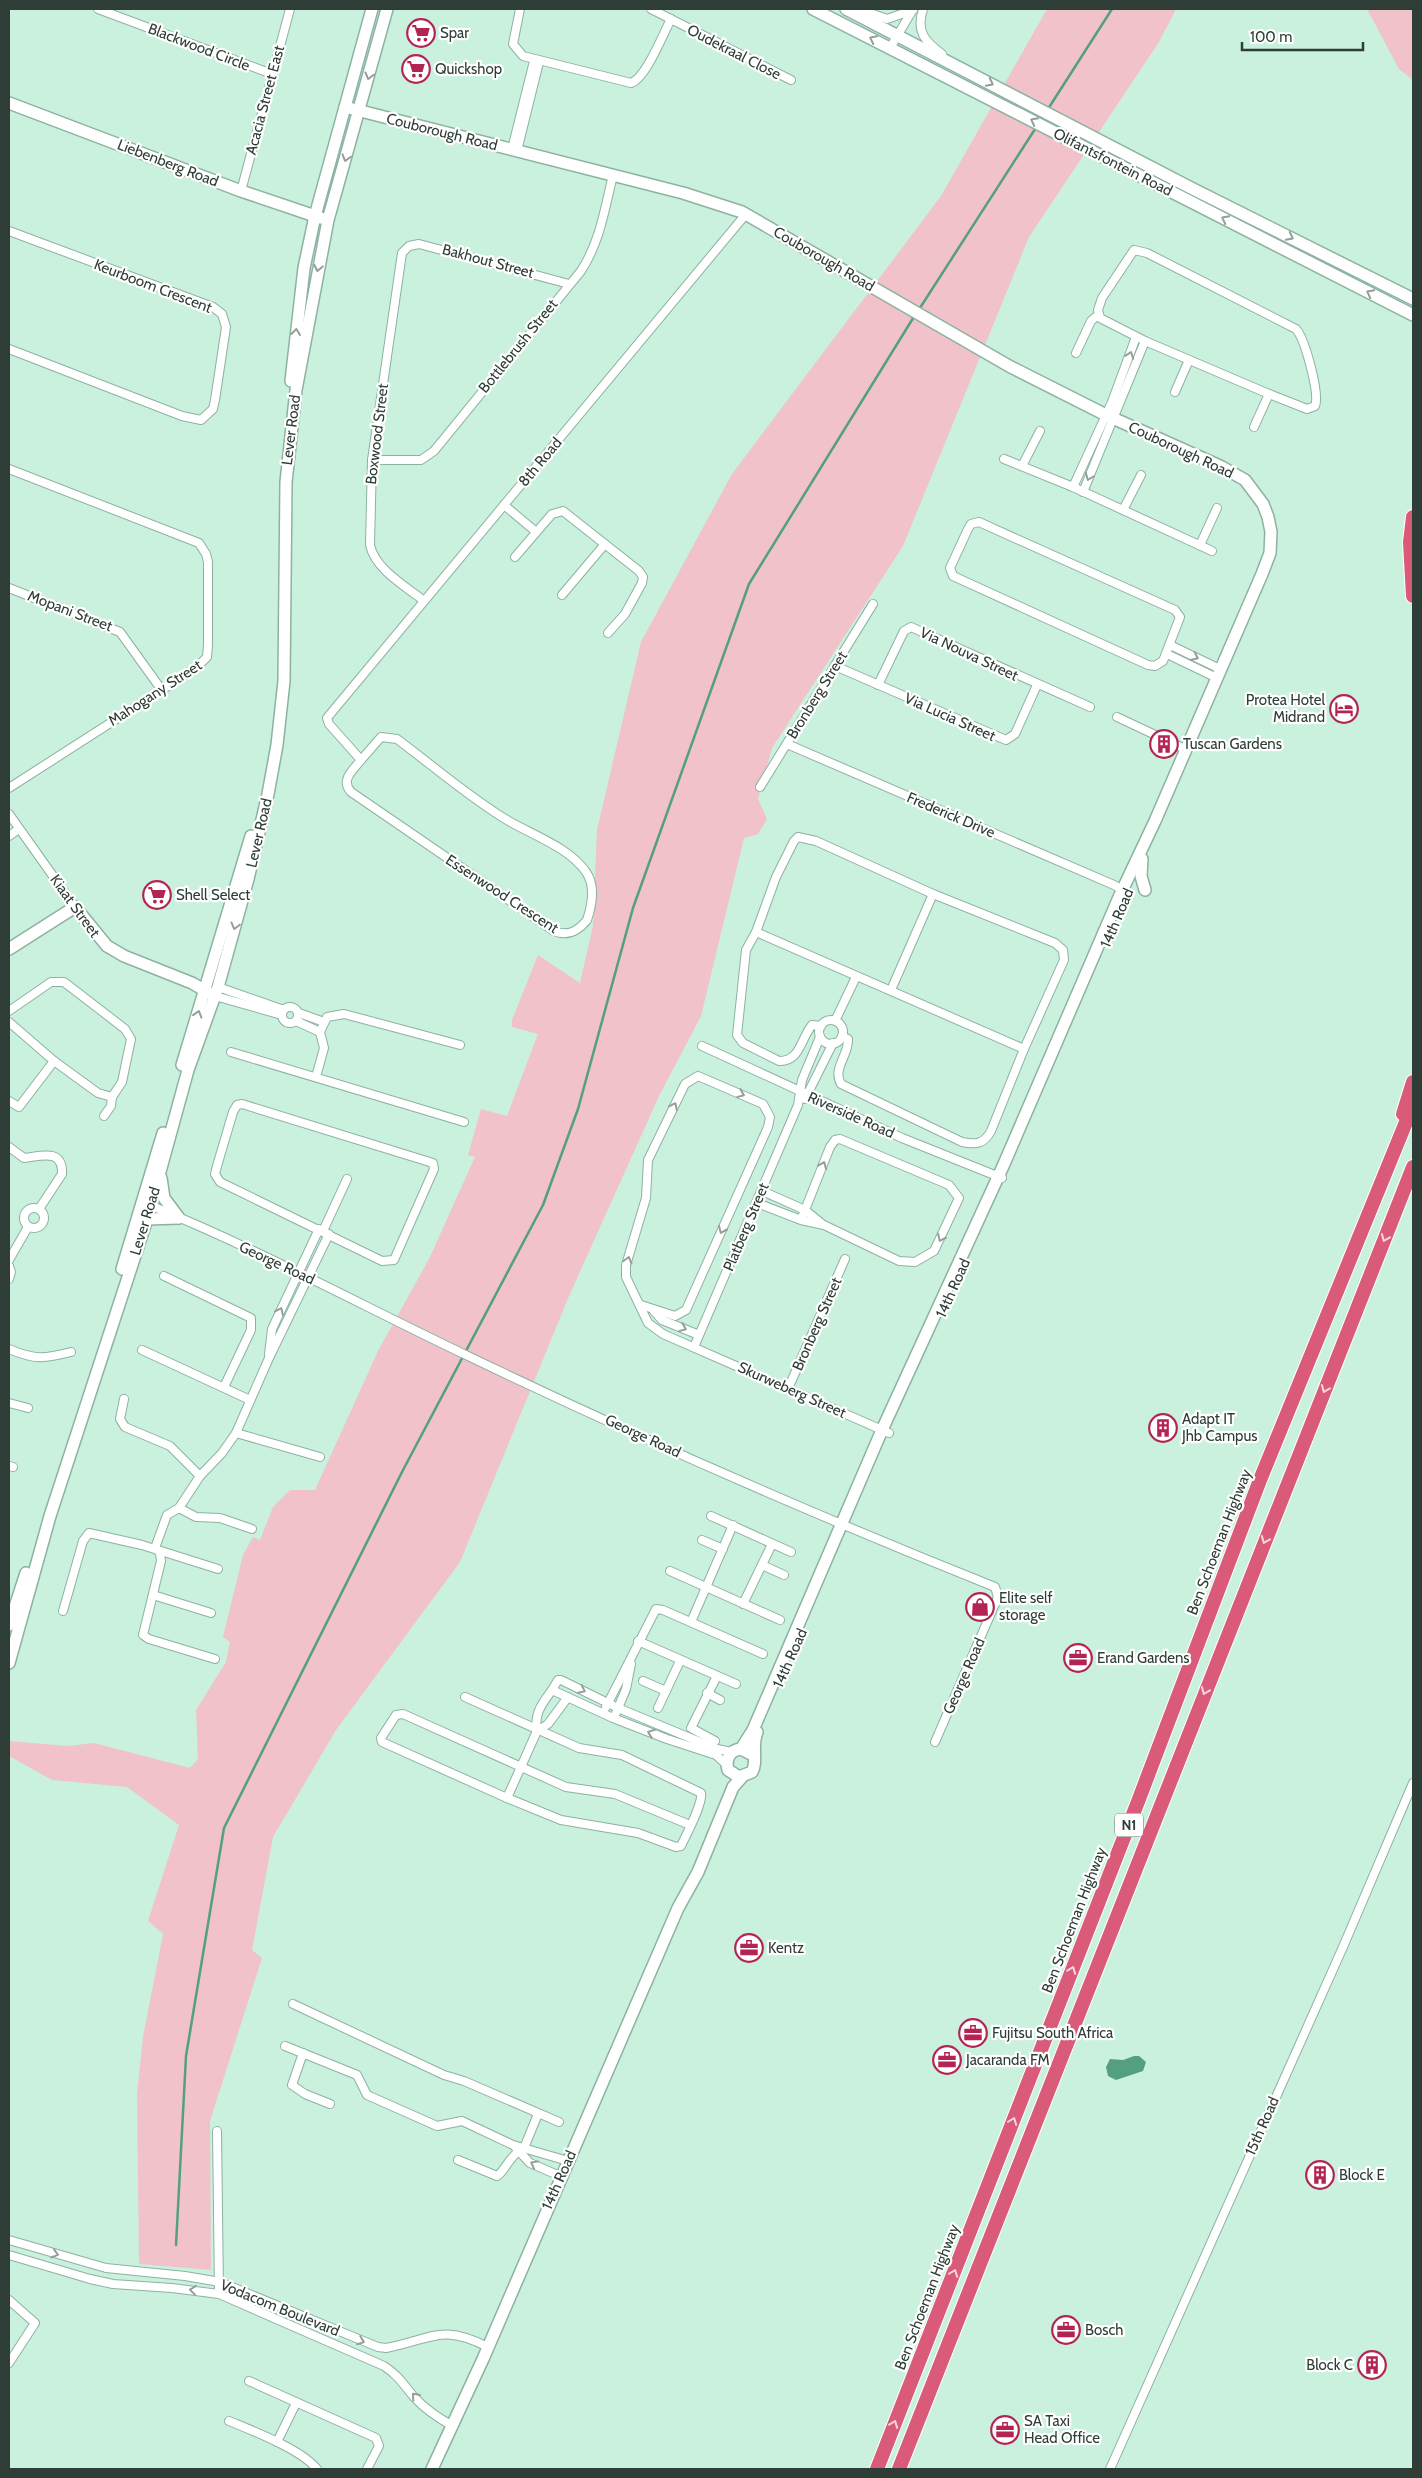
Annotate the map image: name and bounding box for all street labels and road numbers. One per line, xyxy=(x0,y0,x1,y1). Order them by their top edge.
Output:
street label: Blackwood Circle xyxy=(146,19,253,75)
street label: Oudekraal Close xyxy=(684,21,784,84)
street label: Acacia Street East xyxy=(242,43,288,157)
street label: Couborough Road xyxy=(385,109,499,155)
street label: Olifantsfontein Road xyxy=(1050,124,1176,200)
street label: Liebenberg Road xyxy=(115,135,221,191)
street label: Couborough Road xyxy=(770,223,878,295)
street label: Bakhout Street xyxy=(440,240,536,282)
street label: Keurboom Crescent xyxy=(91,255,215,317)
street label: Bottlebrush Street xyxy=(475,295,561,397)
street label: Boxwood Street xyxy=(362,382,392,486)
street label: Lever Road xyxy=(278,394,304,466)
street label: Couborough Road xyxy=(1126,418,1236,482)
street label: 8th Road xyxy=(514,434,566,490)
street label: Mopani Street xyxy=(25,587,115,635)
street label: Via Nouva Street xyxy=(917,623,1021,685)
street label: Bronberg Street xyxy=(783,648,851,742)
street label: Mahogany Street xyxy=(105,656,205,730)
street label: Via Lucia Street xyxy=(902,689,998,745)
street label: Frederick Drive xyxy=(904,788,998,842)
street label: Lever Road xyxy=(242,797,276,869)
street label: Essenwood Crescent xyxy=(442,851,562,937)
street label: Kiaat Street xyxy=(46,871,104,941)
street label: 14th Road xyxy=(1096,886,1138,950)
street label: Riverside Road xyxy=(805,1088,897,1142)
street label: Platberg Street xyxy=(719,1180,773,1274)
street label: Lever Road xyxy=(126,1185,164,1257)
street label: George Road xyxy=(236,1238,318,1288)
street label: 14th Road xyxy=(932,1256,974,1320)
street label: Bronberg Street xyxy=(788,1275,846,1373)
street label: Skurweberg Street xyxy=(735,1358,849,1422)
street label: George Road xyxy=(602,1411,684,1461)
street label: Ben Schoeman Highway xyxy=(1183,1466,1255,1617)
street label: 14th Road xyxy=(769,1626,811,1690)
street label: George Road xyxy=(939,1635,989,1717)
road number: N1 xyxy=(1115,1814,1143,1836)
street label: Ben Schoeman Highway xyxy=(1038,1844,1110,1995)
street label: 15th Road xyxy=(1241,2094,1283,2158)
street label: 14th Road xyxy=(538,2148,580,2212)
street label: Ben Schoeman Highway xyxy=(891,2221,963,2372)
street label: Vodacom Boulevard xyxy=(218,2276,342,2340)

